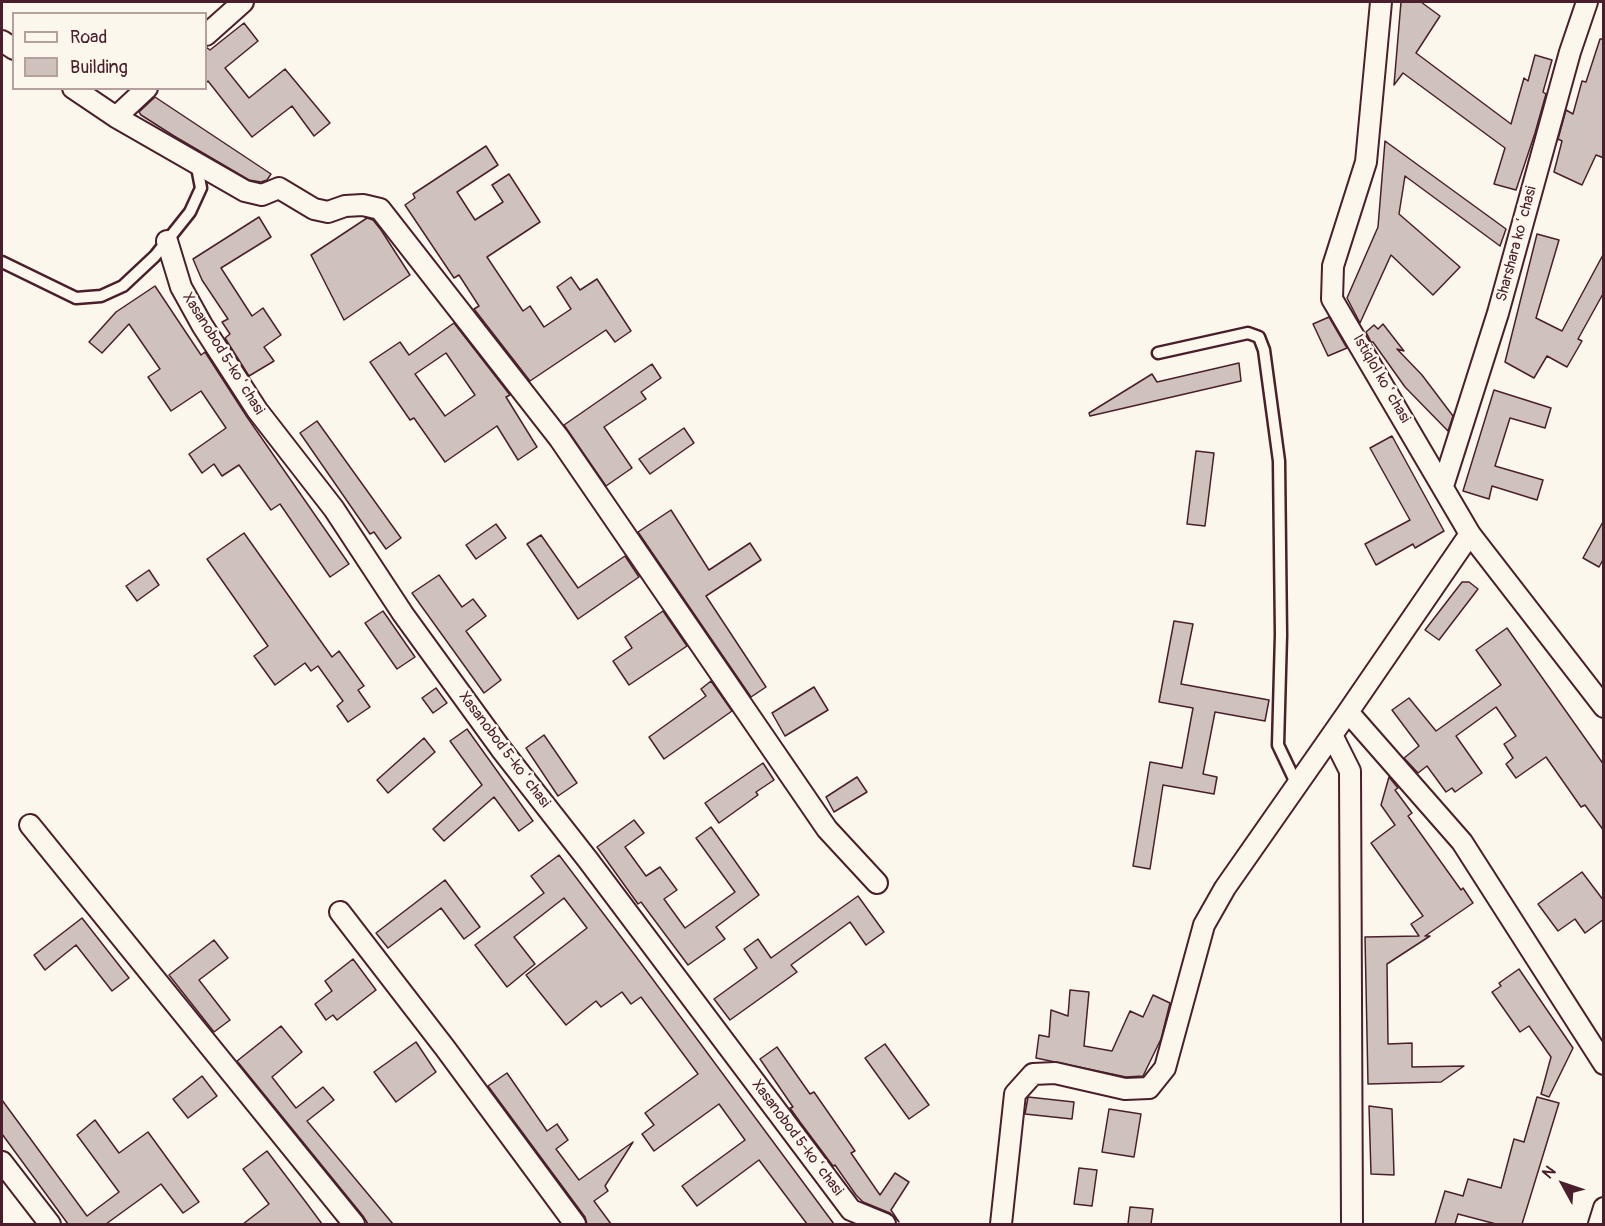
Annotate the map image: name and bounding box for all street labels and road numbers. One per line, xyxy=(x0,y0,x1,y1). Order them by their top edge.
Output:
street label: Sharshara koʻchasi xyxy=(1493,184,1541,304)
street label: Xasanobod 5-koʻchasi xyxy=(178,290,268,418)
street label: Istiqlol koʻchasi xyxy=(1348,331,1414,427)
street label: Xasanobod 5-koʻchasi xyxy=(455,689,553,811)
street label: Xasanobod 5-koʻchasi xyxy=(748,1077,846,1199)

